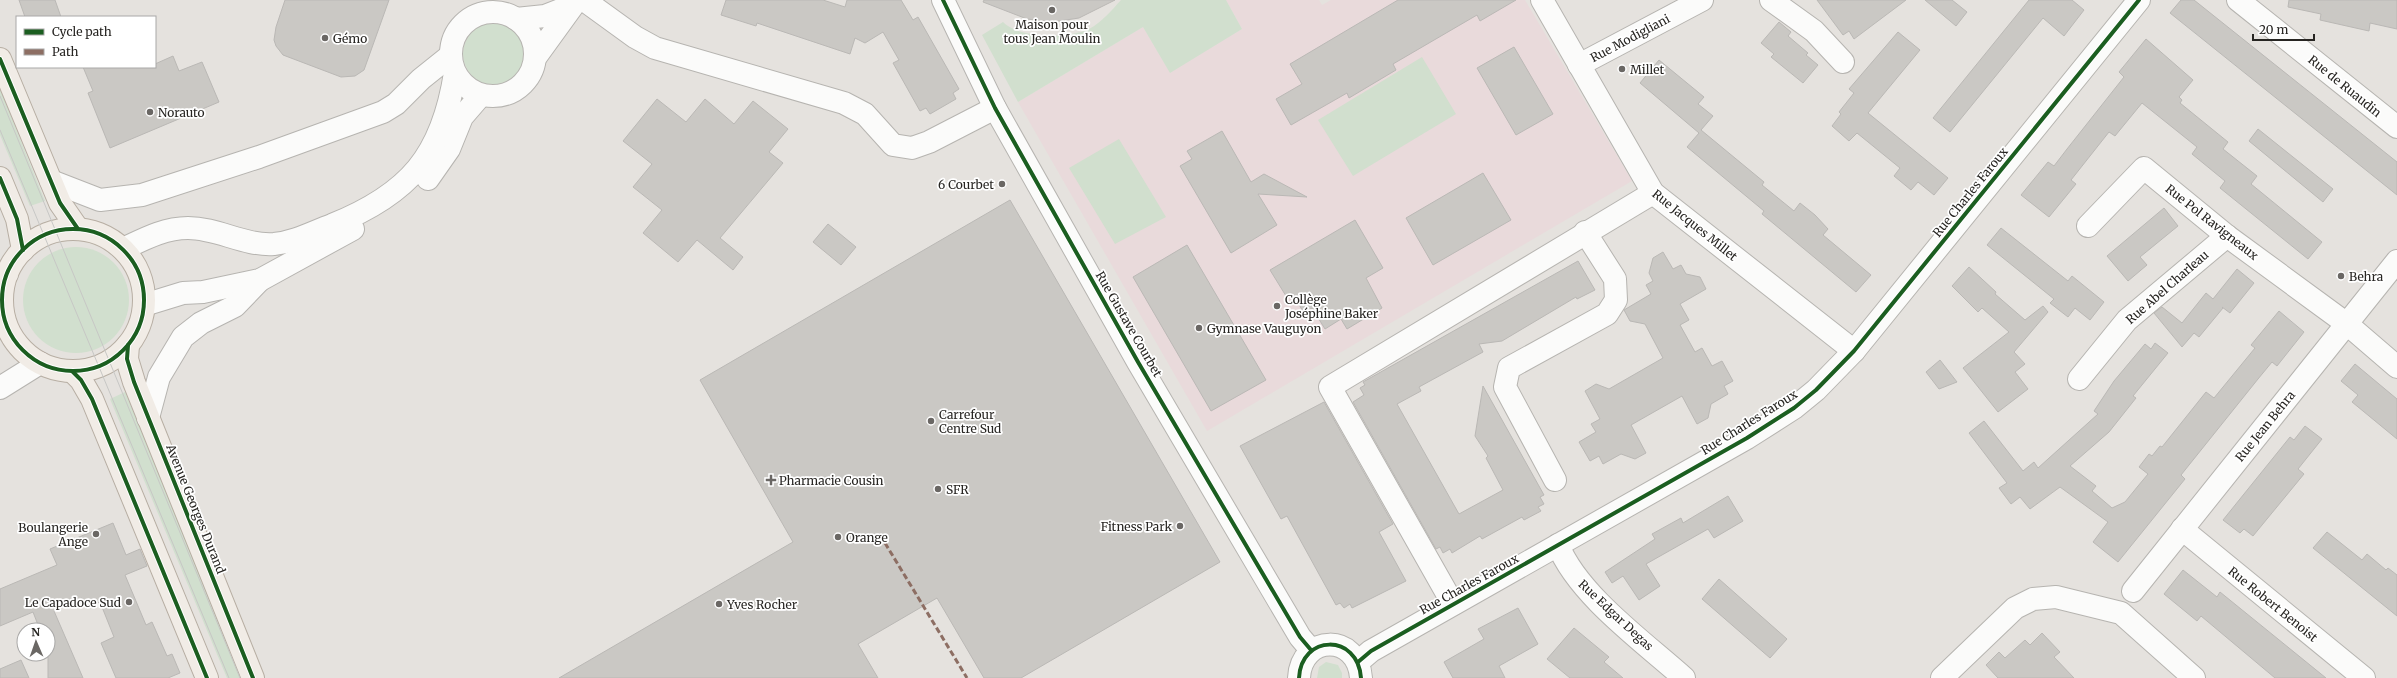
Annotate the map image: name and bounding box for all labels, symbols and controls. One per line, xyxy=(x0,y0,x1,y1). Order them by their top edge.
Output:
marker: Maison pour tous Jean Moulin xyxy=(1047,5,1057,15)
street label: Rue Modigliani xyxy=(1588,11,1672,65)
legend xyxy=(16,16,156,68)
scale bar xyxy=(2253,16,2314,42)
place label: Maison pour tous Jean Moulin xyxy=(1003,17,1101,46)
text: 20 m xyxy=(2259,22,2288,37)
text: Cycle path xyxy=(52,24,112,39)
place label: Gémo xyxy=(333,31,367,46)
marker: Gémo xyxy=(320,33,330,43)
text: Path xyxy=(52,44,78,59)
street label: Rue de Ruaudin xyxy=(2305,52,2385,120)
place label: Millet xyxy=(1630,62,1664,77)
marker: Millet xyxy=(1617,64,1627,74)
place label: Norauto xyxy=(158,105,205,120)
marker: Norauto xyxy=(145,107,155,117)
street label: Rue Charles Faroux xyxy=(1929,144,2011,240)
place label: 6 Courbet xyxy=(938,177,994,192)
marker: 6 Courbet xyxy=(997,179,1007,189)
street label: Rue Pol Ravigneaux xyxy=(2163,181,2262,263)
street label: Rue Jacques Millet xyxy=(1649,186,1741,264)
street label: Rue Abel Charleau xyxy=(2123,247,2212,327)
street label: Rue Gustave Courbet xyxy=(1093,268,1166,380)
place label: Behra xyxy=(2349,269,2384,284)
marker: Behra xyxy=(2336,271,2346,281)
place label: Collège Joséphine Baker xyxy=(1284,292,1379,321)
marker: Collège Joséphine Baker xyxy=(1272,301,1282,311)
place label: Gymnase Vauguyon xyxy=(1207,321,1321,336)
marker: Gymnase Vauguyon xyxy=(1194,323,1204,333)
street label: Rue Charles Faroux xyxy=(1698,386,1801,458)
street label: Rue Jean Behra xyxy=(2232,387,2298,464)
place label: Carrefour Centre Sud xyxy=(939,407,1001,436)
marker: Carrefour Centre Sud xyxy=(926,416,936,426)
street label: Avenue Georges Durand xyxy=(163,441,229,576)
place label: Pharmacie Cousin xyxy=(779,473,884,488)
marker: Pharmacie Cousin xyxy=(766,475,776,485)
place label: SFR xyxy=(946,482,969,497)
marker: SFR xyxy=(933,484,943,494)
place label: Fitness Park xyxy=(1101,519,1172,534)
place label: Boulangerie Ange xyxy=(18,520,88,549)
marker: Fitness Park xyxy=(1175,521,1185,531)
marker: Boulangerie Ange xyxy=(91,529,101,539)
place label: Orange xyxy=(846,530,888,545)
marker: Orange xyxy=(833,532,843,542)
street label: Rue Charles Faroux xyxy=(1417,550,1522,617)
street label: Rue Robert Benoist xyxy=(2225,563,2321,645)
street label: Rue Edgar Degas xyxy=(1575,576,1657,654)
place label: Le Capadoce Sud xyxy=(25,595,121,610)
marker: Le Capadoce Sud xyxy=(124,597,134,607)
place label: Yves Rocher xyxy=(726,597,798,612)
marker: Yves Rocher xyxy=(714,599,724,609)
north arrow xyxy=(16,622,56,662)
text: N xyxy=(31,625,41,639)

